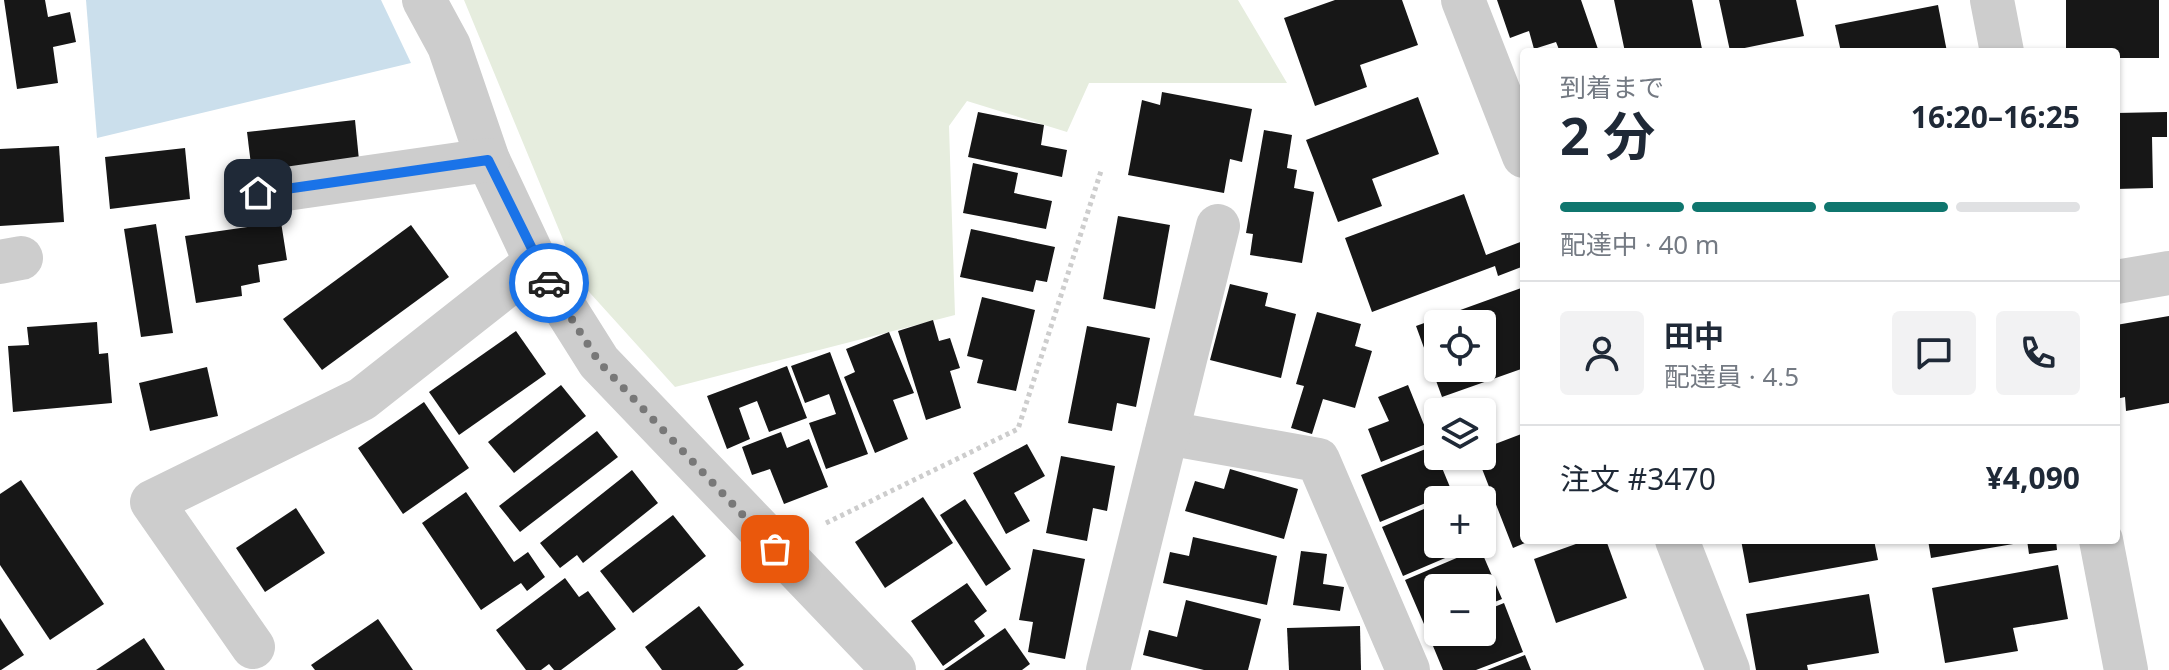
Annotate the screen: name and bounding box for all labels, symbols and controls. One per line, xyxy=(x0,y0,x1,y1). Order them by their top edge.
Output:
text: 到着まで xyxy=(1560,69,1664,105)
text: 16:20–16:25 xyxy=(1911,96,2080,137)
text: 2 分 xyxy=(1560,99,1655,170)
pin xyxy=(224,159,292,227)
icon: home xyxy=(236,171,280,215)
text: 配達中 · 40 m xyxy=(1560,226,1719,262)
courier xyxy=(509,243,589,323)
icon: car xyxy=(527,261,571,305)
map controls xyxy=(1424,310,1496,646)
button: locate xyxy=(1424,310,1496,382)
button: person xyxy=(1560,311,1644,395)
button: chat xyxy=(1892,311,1976,395)
button: phone xyxy=(1996,311,2080,395)
text: 田中 xyxy=(1664,315,1724,356)
text: 配達員 · 4.5 xyxy=(1664,358,1799,394)
button: layers xyxy=(1424,398,1496,470)
text: ¥4,090 xyxy=(1986,457,2080,498)
text: 注文 #3470 xyxy=(1560,458,1716,499)
button: + xyxy=(1424,486,1496,558)
pin xyxy=(741,515,809,583)
icon: bag xyxy=(753,527,797,571)
button: − xyxy=(1424,574,1496,646)

